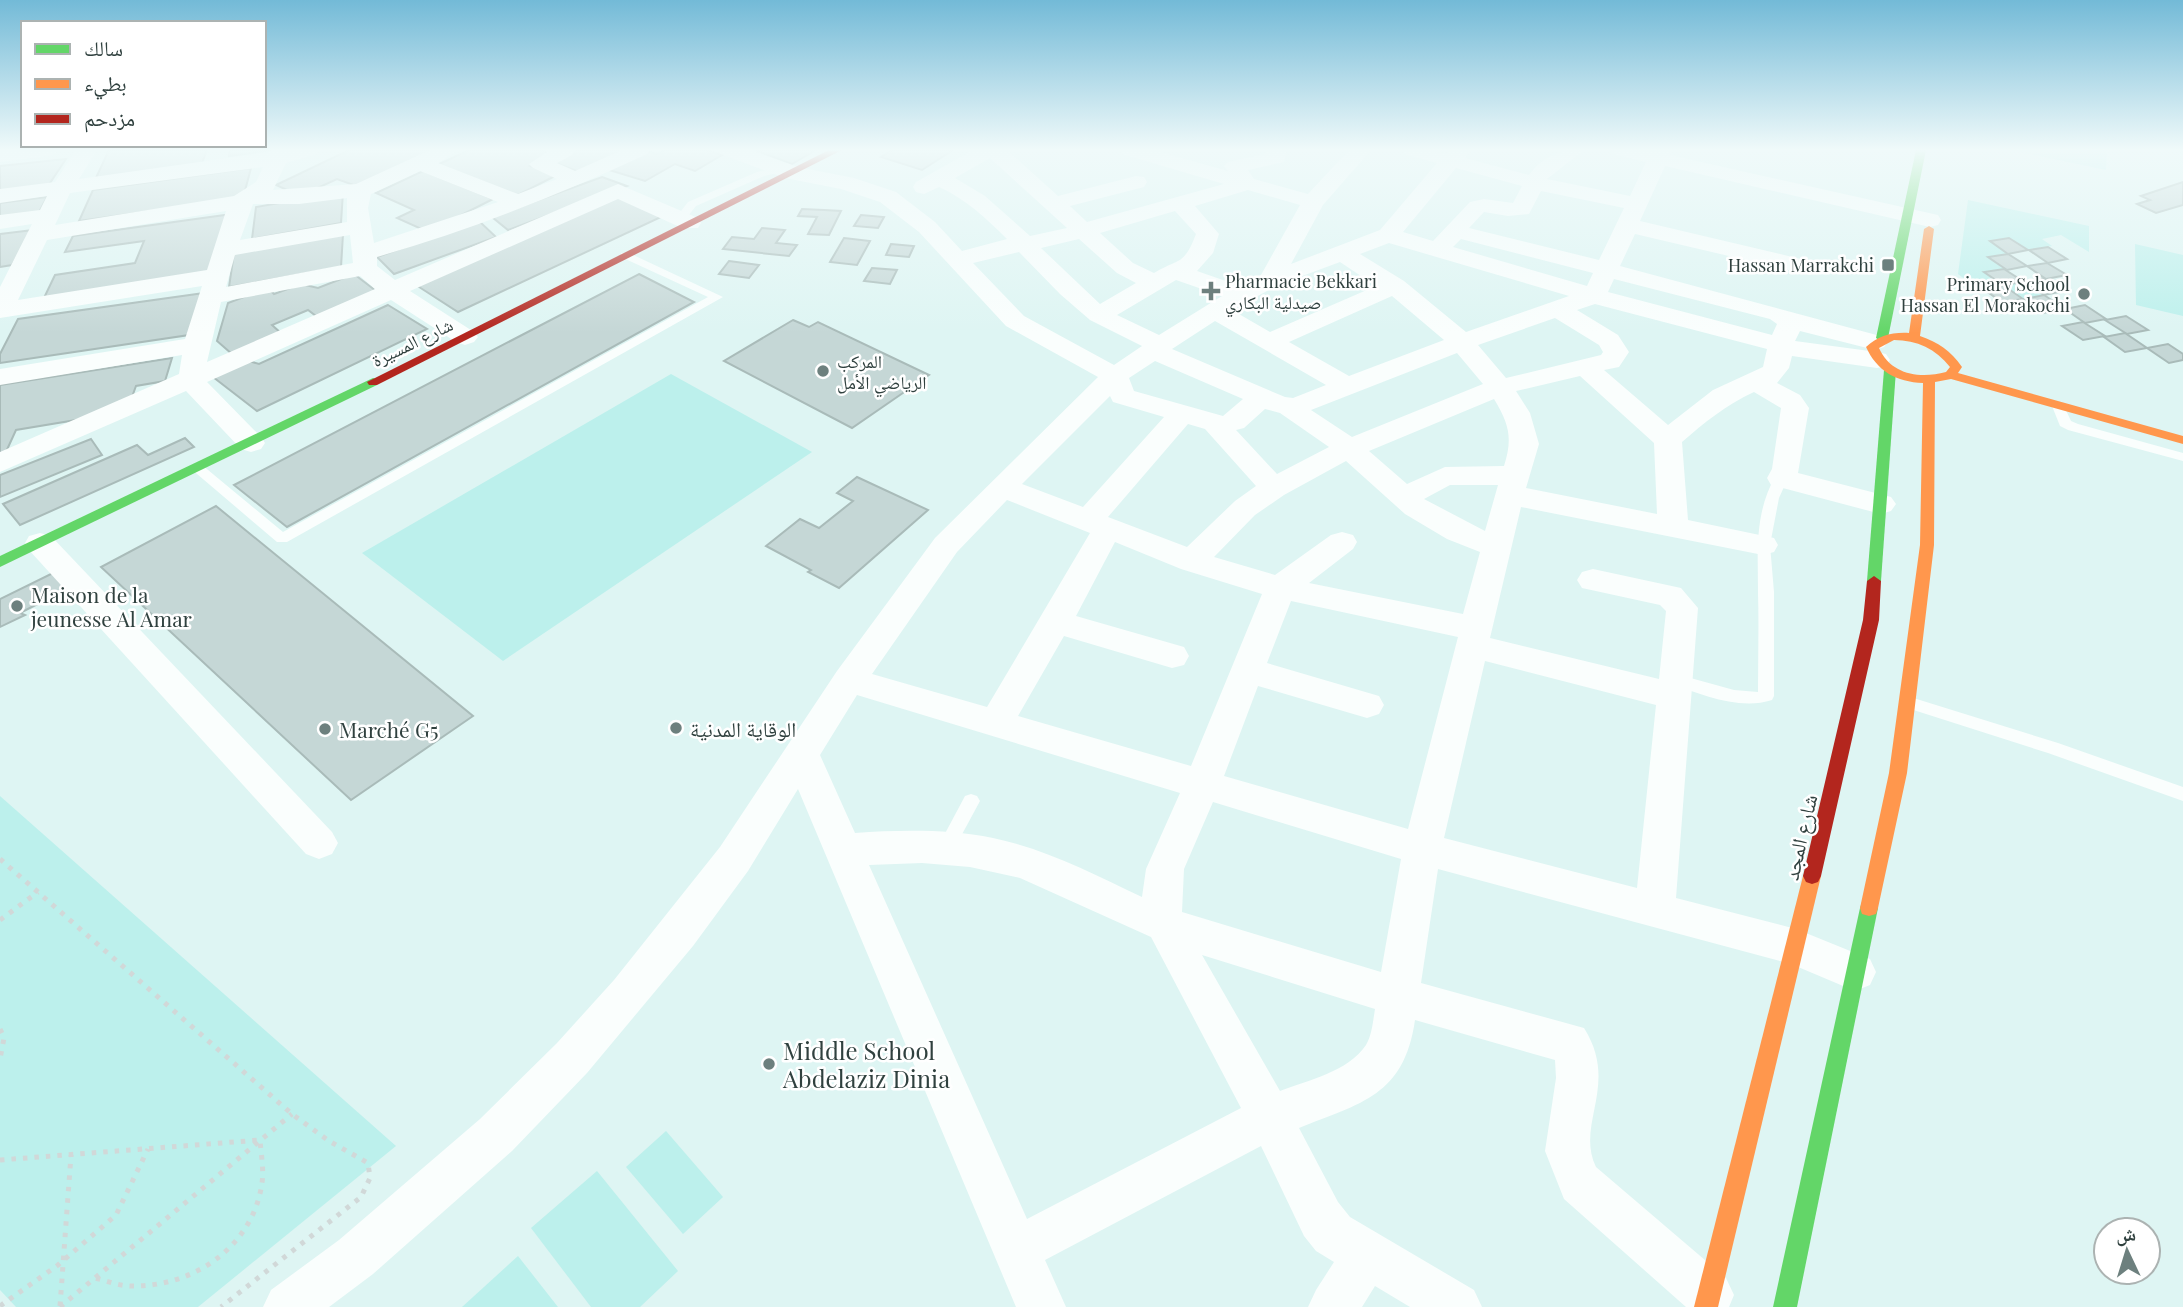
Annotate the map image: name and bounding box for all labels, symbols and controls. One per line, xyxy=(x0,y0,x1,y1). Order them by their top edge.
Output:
legend xyxy=(21,21,266,147)
text: سالك xyxy=(84,33,123,61)
text: بطيء xyxy=(84,68,127,100)
text: مزدحم xyxy=(84,103,135,133)
place label: Hassan Marrakchi xyxy=(1728,253,1874,277)
marker: Hassan Marrakchi xyxy=(1880,257,1896,273)
place label: Pharmacie Bekkari صيدلية البكاري xyxy=(1225,269,1377,318)
place label: Primary School Hassan El Morakochi xyxy=(1901,272,2070,317)
marker: Pharmacie Bekkari صيدلية البكاري xyxy=(1203,283,1219,299)
marker: Primary School Hassan El Morakochi xyxy=(2076,286,2092,302)
street label: شارع المسيرة xyxy=(368,312,456,372)
place label: المركب الرياضي الأمل xyxy=(837,349,927,398)
marker: المركب الرياضي الأمل xyxy=(815,363,831,379)
place label: Maison de la jeunesse Al Amar xyxy=(30,580,193,632)
marker: Maison de la jeunesse Al Amar xyxy=(9,598,25,614)
place label: الوقاية المدنية xyxy=(690,714,796,742)
place label: Marché G5 xyxy=(339,715,438,743)
marker: الوقاية المدنية xyxy=(668,720,684,736)
marker: Marché G5 xyxy=(317,721,333,737)
street label: شارع المجد xyxy=(1776,791,1823,883)
place label: Middle School Abdelaziz Dinia xyxy=(782,1034,950,1094)
marker: Middle School Abdelaziz Dinia xyxy=(761,1056,777,1072)
north arrow xyxy=(2092,1216,2162,1286)
text: ش xyxy=(2115,1219,2137,1247)

